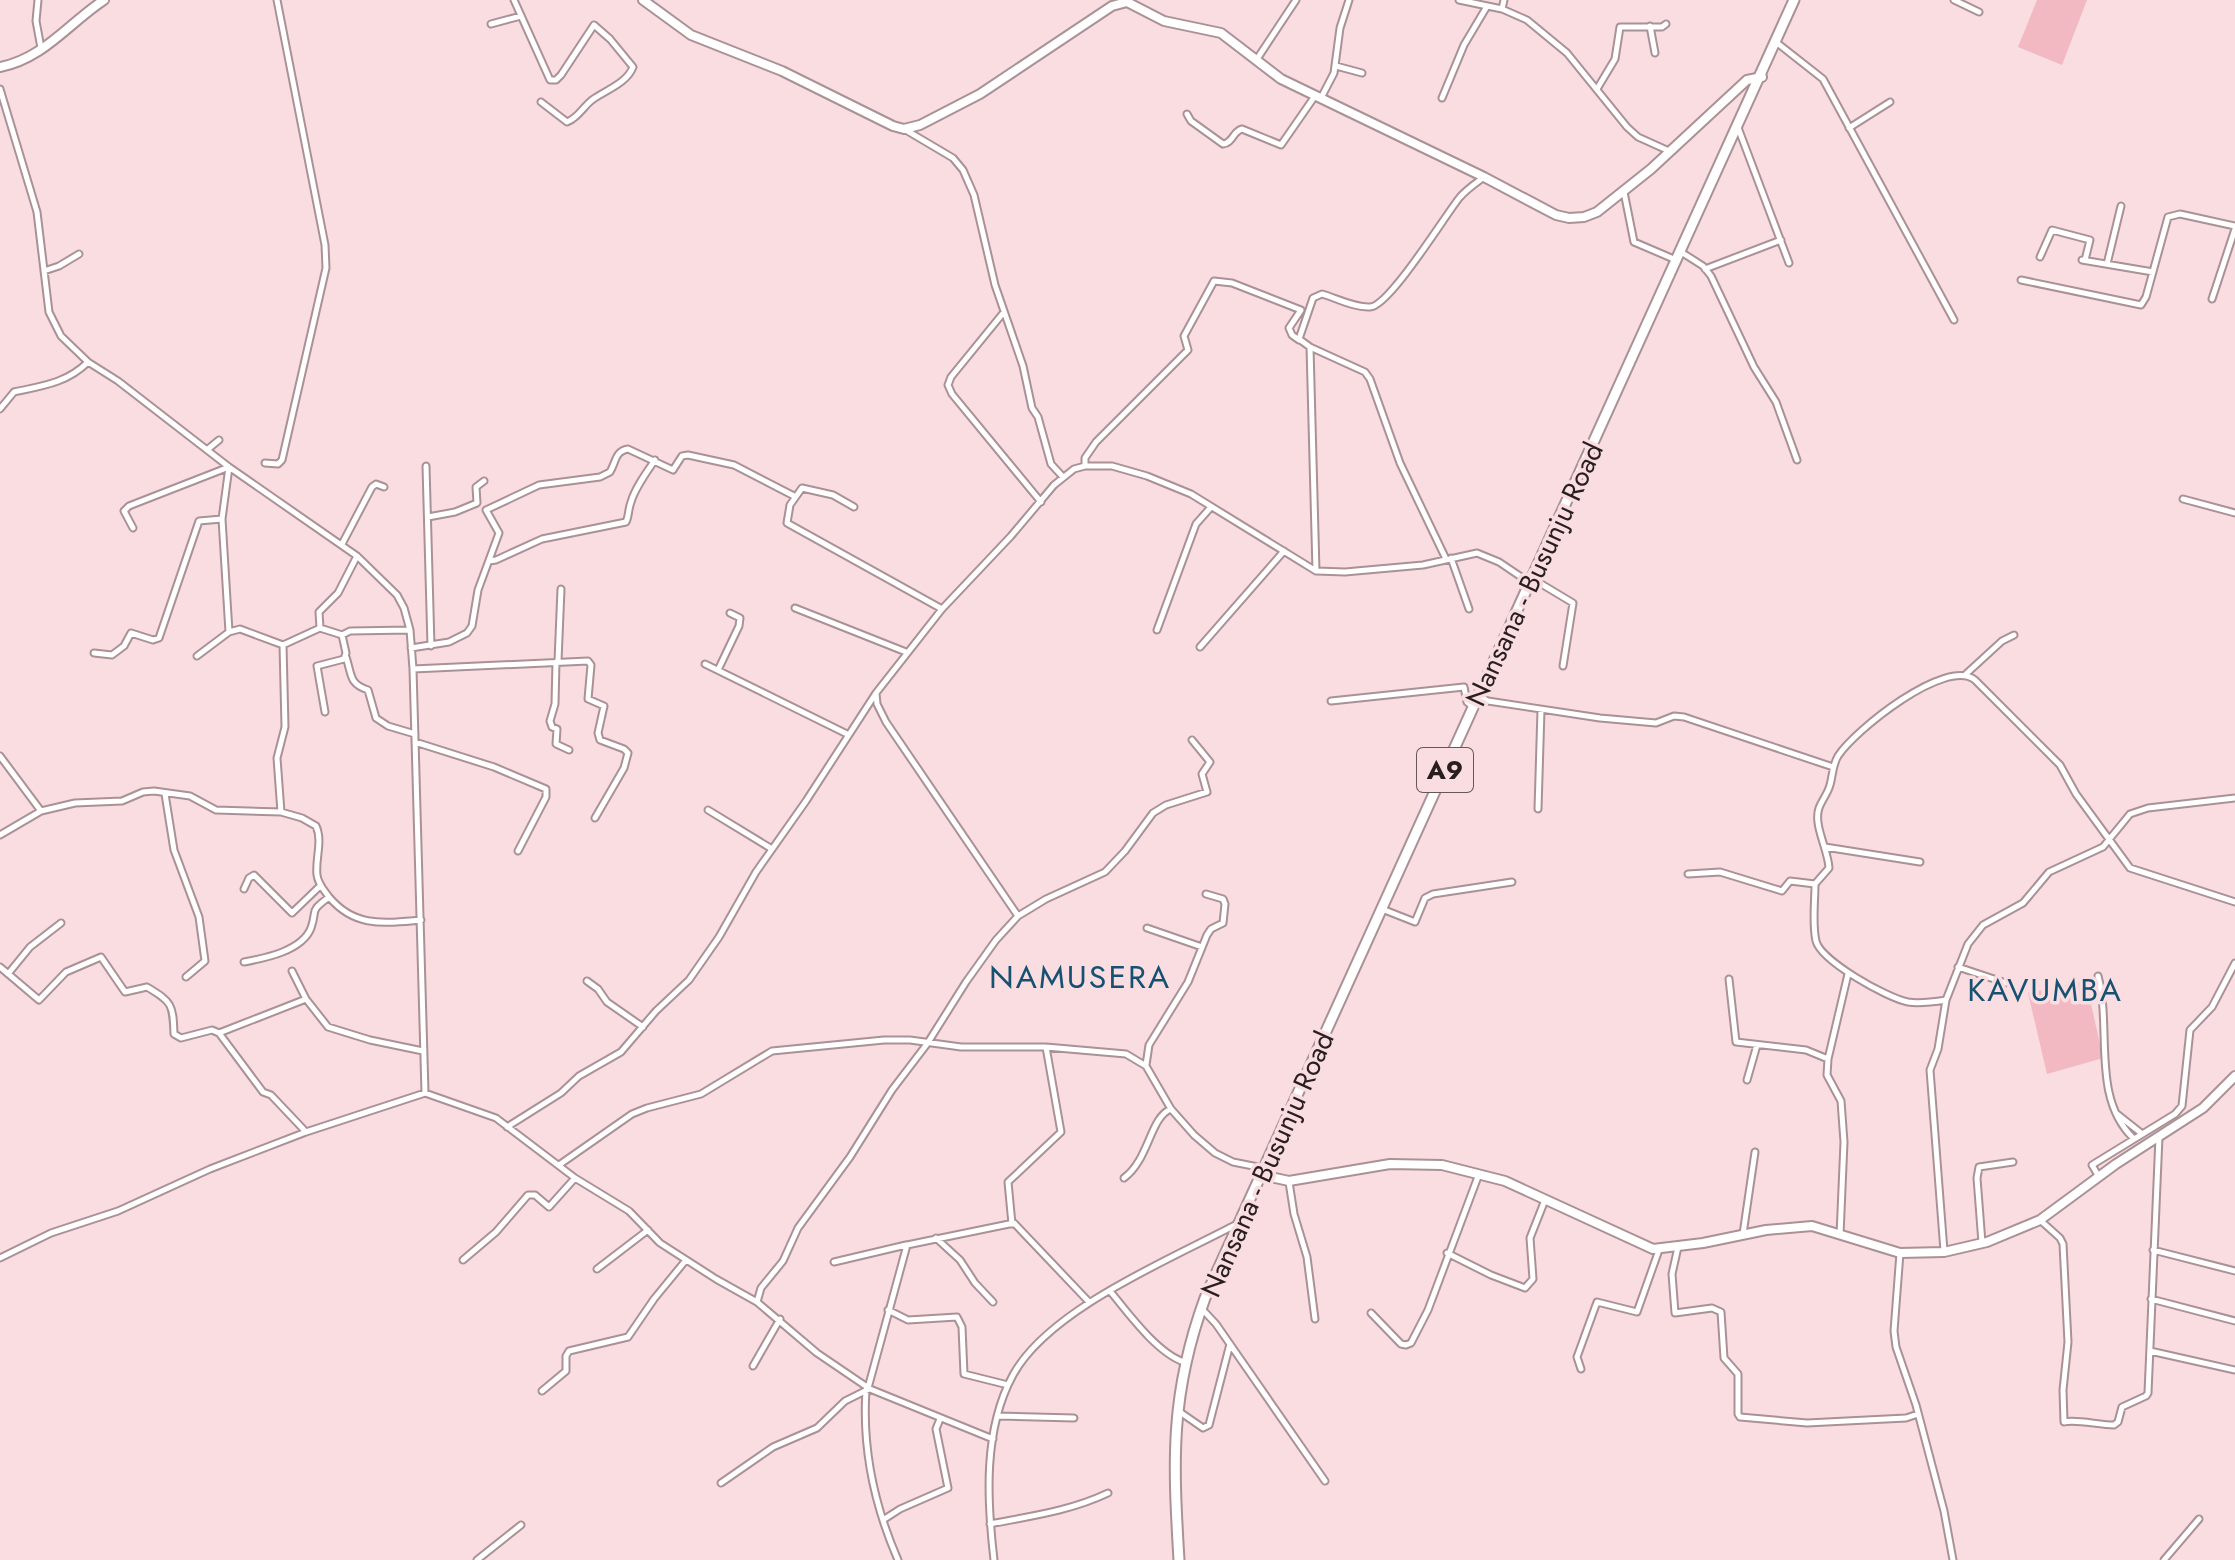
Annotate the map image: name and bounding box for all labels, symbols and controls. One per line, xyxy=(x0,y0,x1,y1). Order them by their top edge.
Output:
street label: Nansana - Busunju Road xyxy=(1455,435,1614,713)
road number: A9 xyxy=(1417,748,1473,792)
district label: NAMUSERA xyxy=(989,954,1171,1000)
district label: KAVUMBA xyxy=(1967,967,2123,1013)
street label: Nansana - Busunju Road xyxy=(1190,1025,1345,1304)

